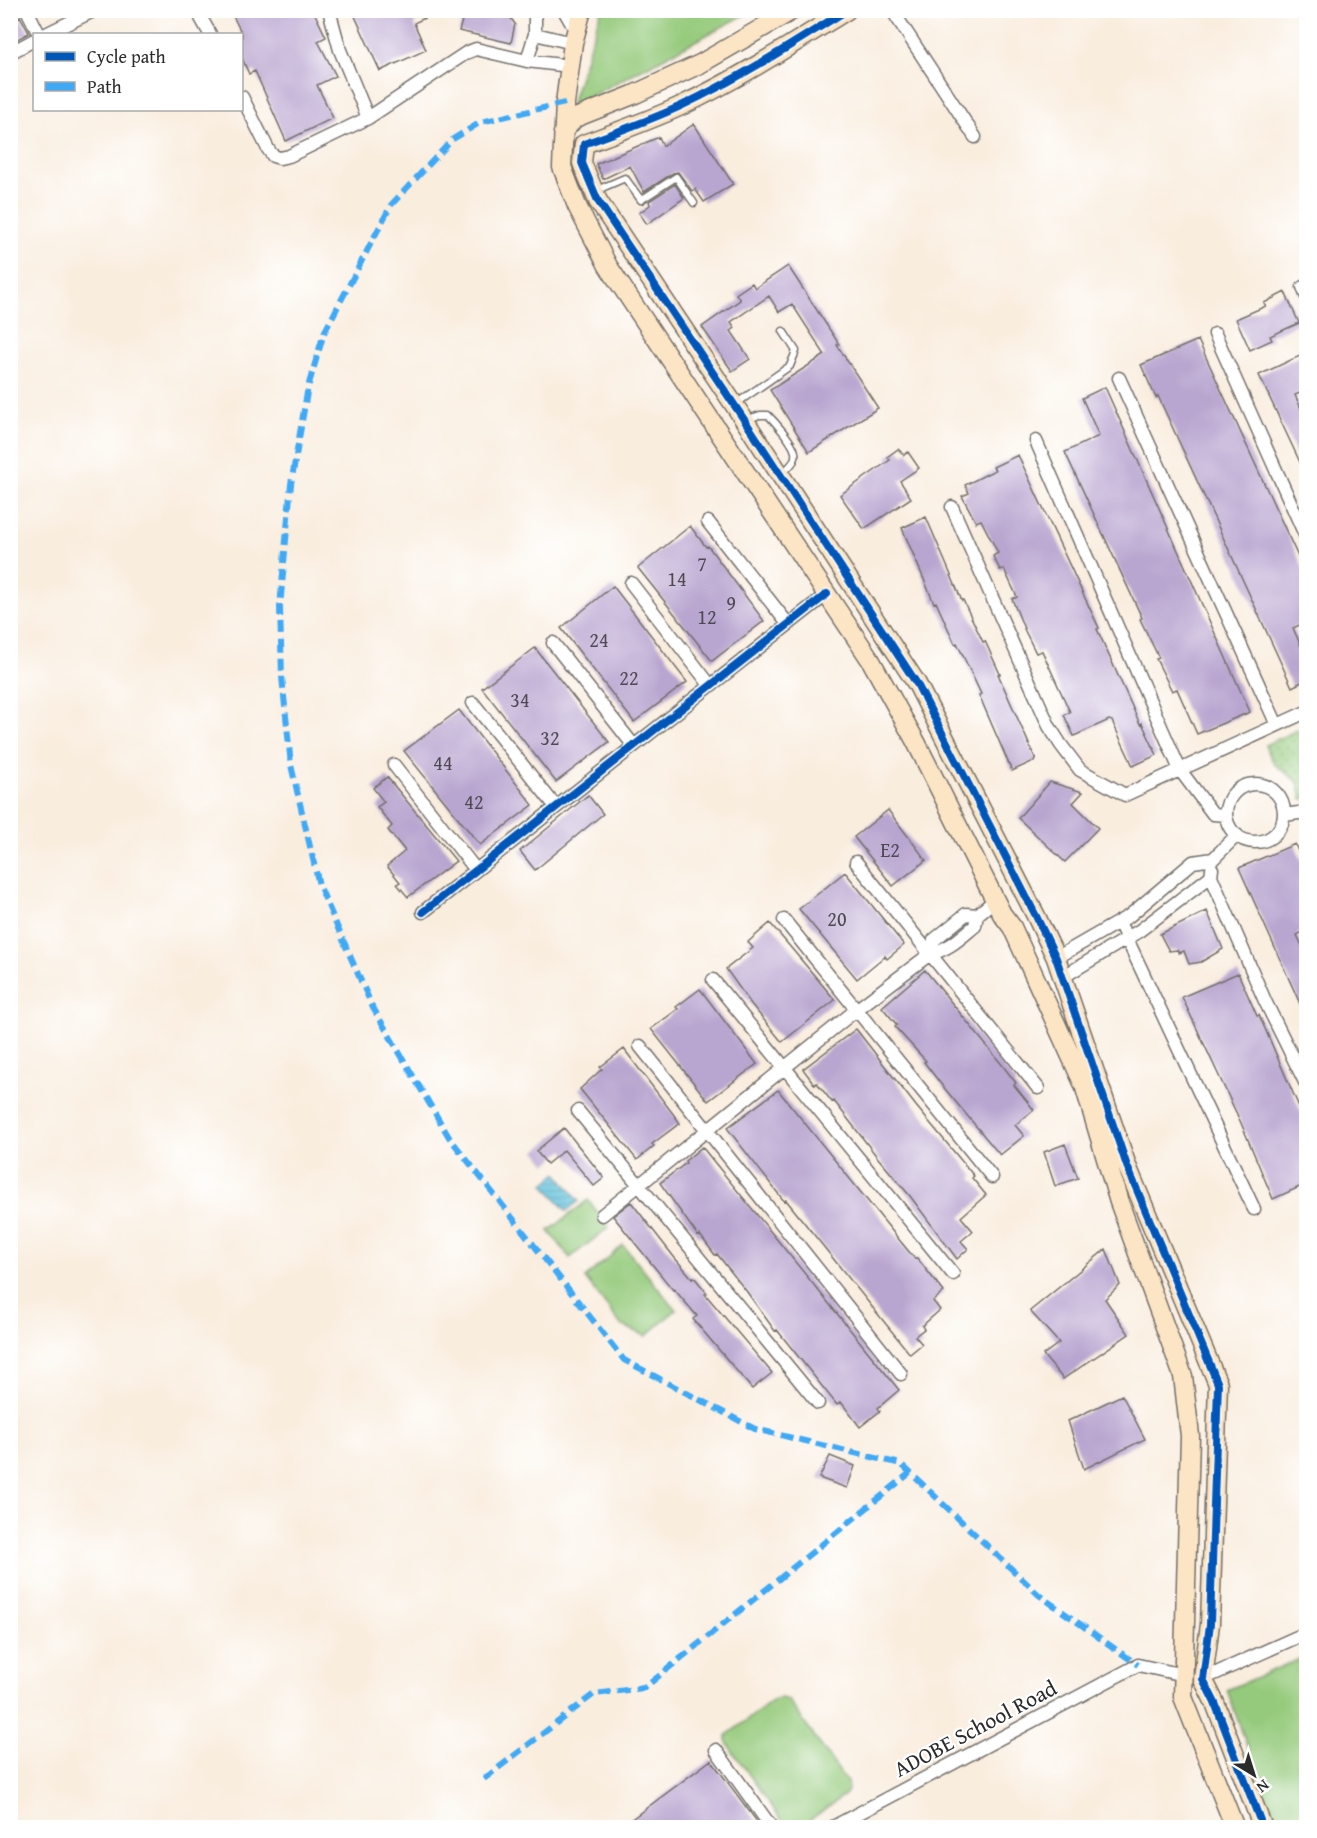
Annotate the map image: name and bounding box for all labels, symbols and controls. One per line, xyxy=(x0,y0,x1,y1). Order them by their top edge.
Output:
legend xyxy=(33,33,243,111)
text: Cycle path xyxy=(87,43,166,70)
text: Path xyxy=(87,73,122,100)
house number: 7 xyxy=(697,549,707,578)
house number: 14 xyxy=(667,564,687,593)
house number: 9 xyxy=(726,588,736,617)
house number: 12 xyxy=(697,602,717,631)
house number: 24 xyxy=(589,625,609,654)
house number: 22 xyxy=(619,663,639,692)
house number: 34 xyxy=(510,685,530,714)
house number: 32 xyxy=(540,723,560,752)
house number: 44 xyxy=(433,748,453,777)
house number: 42 xyxy=(464,787,484,816)
house number: E2 xyxy=(880,835,900,864)
house number: 20 xyxy=(827,904,847,933)
street label: ADOBE School Road xyxy=(888,1671,1062,1785)
north arrow xyxy=(1224,1745,1284,1805)
text: N xyxy=(1251,1774,1275,1800)

